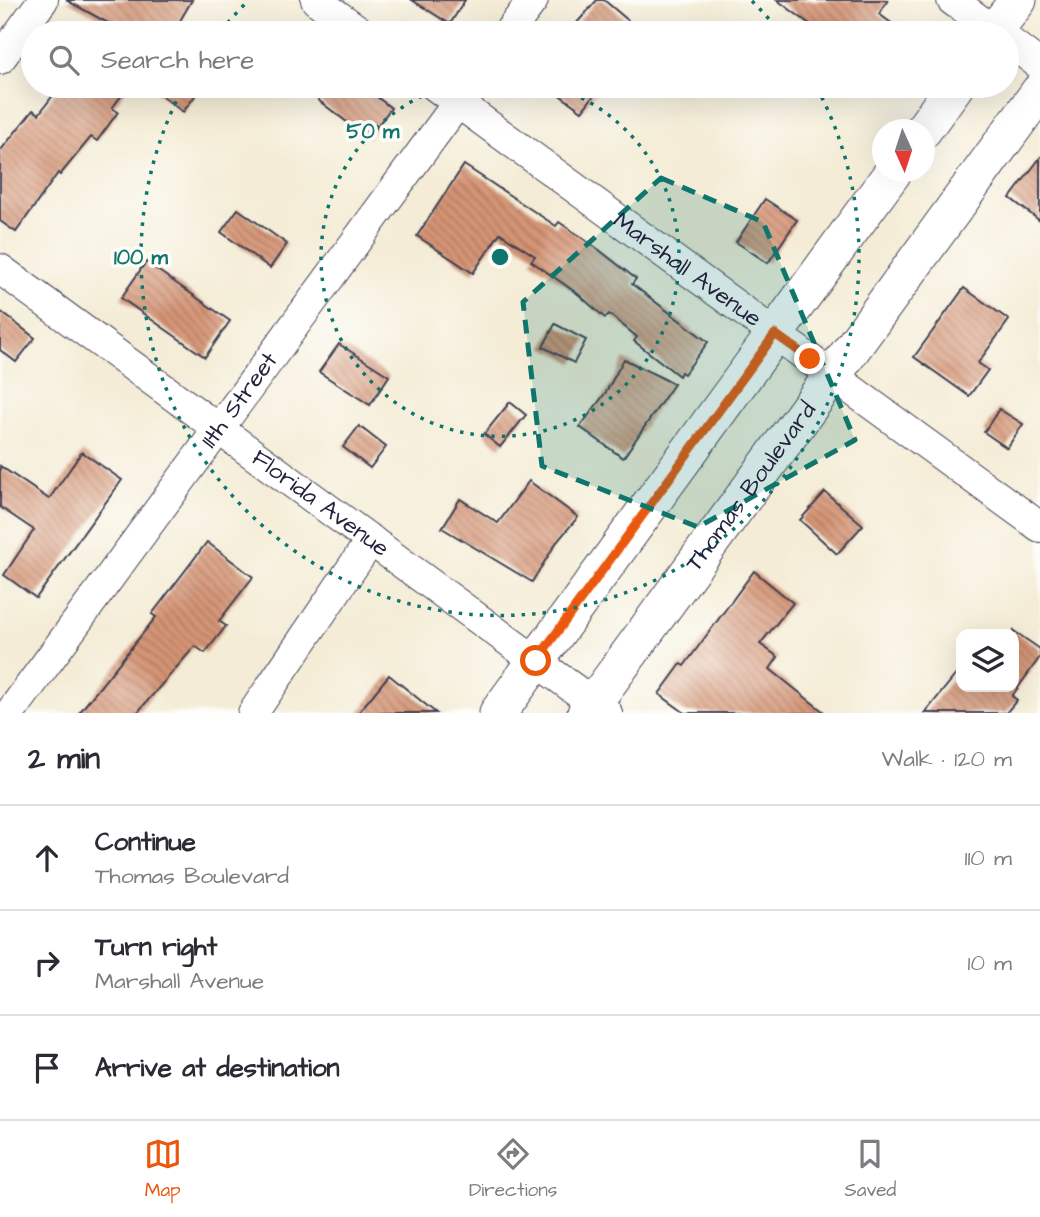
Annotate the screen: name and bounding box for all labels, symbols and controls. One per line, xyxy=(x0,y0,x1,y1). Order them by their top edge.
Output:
search box xyxy=(21,21,1019,98)
icon: search xyxy=(45,41,83,79)
text: Search here xyxy=(101,42,254,78)
text: 50 m xyxy=(347,117,400,146)
north arrow xyxy=(872,119,935,182)
street label: Marshall Avenue xyxy=(606,204,769,336)
text: 100 m xyxy=(114,243,169,272)
centre of rings xyxy=(488,245,512,269)
route end xyxy=(794,343,825,374)
street label: 11th Street xyxy=(193,345,286,455)
street label: Thomas Boulevard xyxy=(678,395,825,579)
street label: Florida Avenue xyxy=(245,442,396,565)
map controls xyxy=(956,629,1019,692)
button: layers xyxy=(956,629,1019,692)
route start xyxy=(520,645,551,676)
text: 2 min xyxy=(28,738,100,780)
text: Walk · 120 m xyxy=(882,743,1012,775)
text: Continue xyxy=(95,824,196,860)
icon: ahead xyxy=(28,839,66,877)
text: 110 m xyxy=(964,842,1012,874)
text: Thomas Boulevard xyxy=(95,860,289,892)
text: Turn right xyxy=(95,929,217,965)
icon: right xyxy=(28,944,66,982)
text: 10 m xyxy=(967,947,1012,979)
text: Marshall Avenue xyxy=(95,965,264,997)
icon: arrive xyxy=(28,1049,66,1087)
text: Arrive at destination xyxy=(95,1050,340,1086)
tab: Map xyxy=(144,1135,182,1204)
tab: Directions xyxy=(469,1135,557,1204)
tab: Saved xyxy=(845,1135,896,1204)

